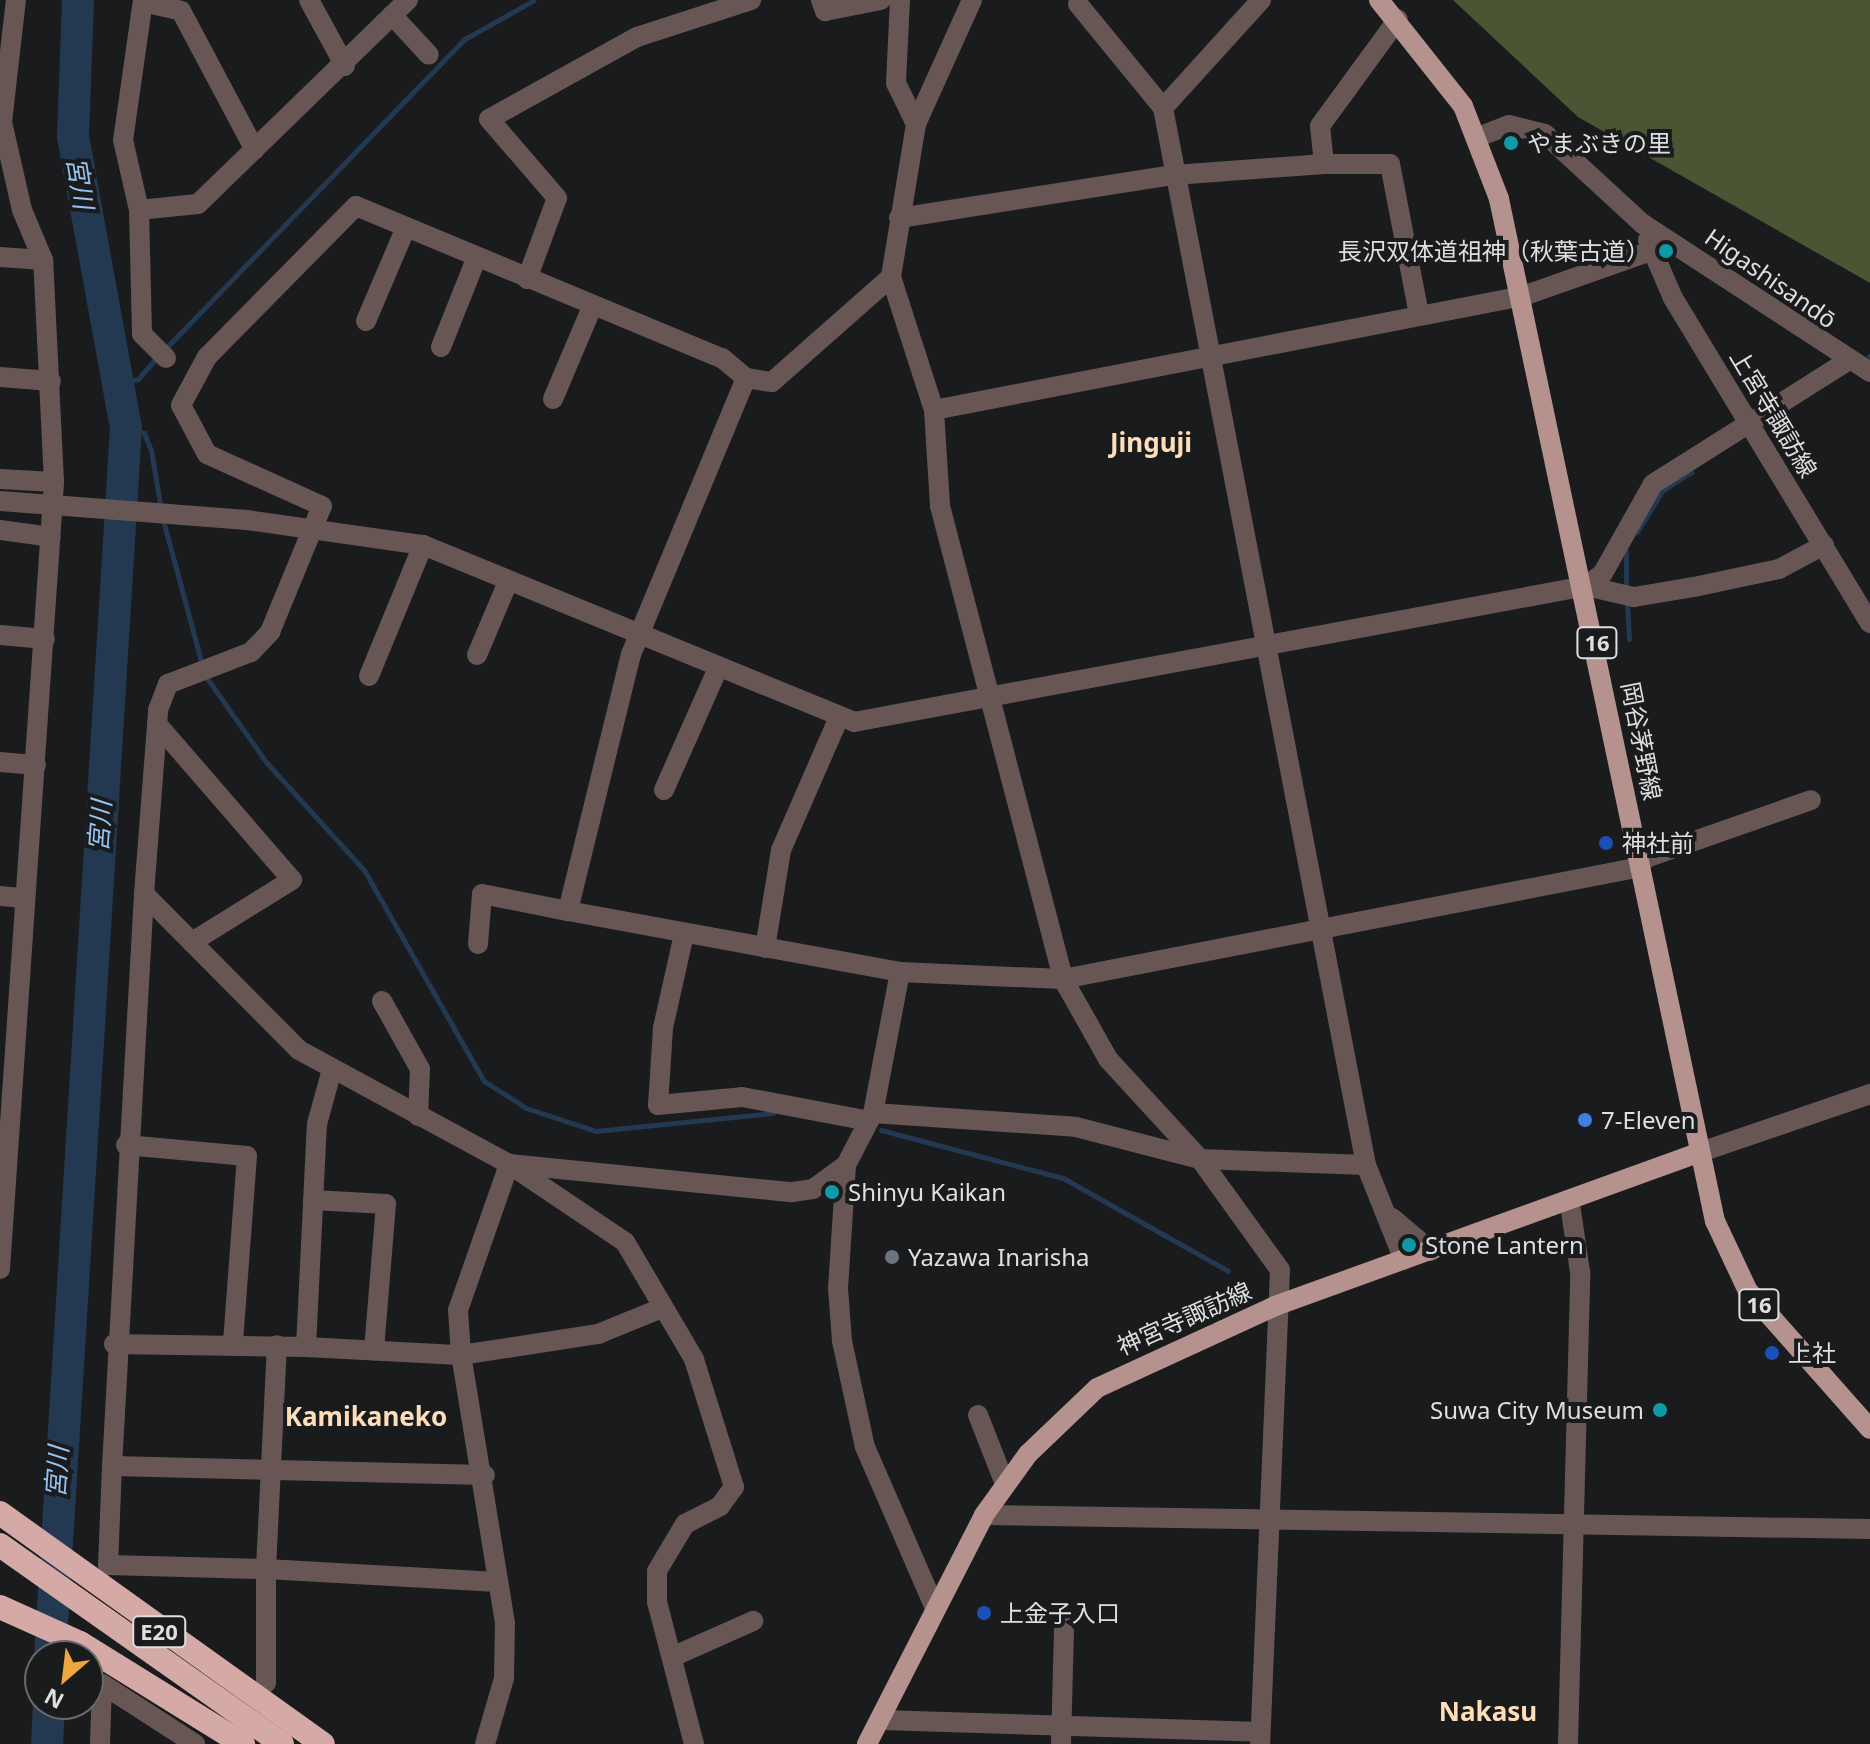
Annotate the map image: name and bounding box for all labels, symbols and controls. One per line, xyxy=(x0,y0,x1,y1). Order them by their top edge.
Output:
place label: やまぶきの里 xyxy=(1527,129,1671,157)
marker: やまぶきの里 xyxy=(1502,134,1520,152)
water label: 宮川 xyxy=(61,155,99,211)
street label: Higashisandō xyxy=(1700,222,1842,334)
place label: 長沢双体道祖神（秋葉古道） xyxy=(1338,237,1650,265)
marker: 長沢双体道祖神（秋葉古道） xyxy=(1657,242,1675,260)
street label: 上宮寺諏訪線 xyxy=(1725,344,1823,482)
district label: Jinguji xyxy=(1110,427,1192,459)
road number: 16 xyxy=(1575,625,1619,661)
street label: 岡谷茅野線 xyxy=(1616,679,1668,803)
water label: 宮川 xyxy=(83,799,117,853)
place label: 神社前 xyxy=(1622,829,1694,857)
marker: 神社前 xyxy=(1597,834,1615,852)
place label: 7-Eleven xyxy=(1601,1106,1696,1134)
marker: 7-Eleven xyxy=(1576,1111,1594,1129)
place label: Shinyu Kaikan xyxy=(848,1178,1006,1206)
marker: Shinyu Kaikan xyxy=(823,1183,841,1201)
place label: Stone Lantern xyxy=(1425,1231,1584,1259)
marker: Stone Lantern xyxy=(1400,1236,1418,1254)
place label: Yazawa Inarisha xyxy=(908,1243,1089,1271)
marker: Yazawa Inarisha xyxy=(883,1248,901,1266)
street label: 神宮寺諏訪線 xyxy=(1112,1276,1256,1360)
road number: 16 xyxy=(1737,1287,1781,1323)
place label: 上社 xyxy=(1788,1339,1836,1367)
marker: 上社 xyxy=(1763,1344,1781,1362)
place label: Suwa City Museum xyxy=(1430,1396,1644,1424)
district label: Kamikaneko xyxy=(285,1401,447,1433)
marker: Suwa City Museum xyxy=(1651,1401,1669,1419)
water label: 宮川 xyxy=(40,1445,74,1499)
place label: 上金子入口 xyxy=(1000,1599,1120,1627)
marker: 上金子入口 xyxy=(975,1604,993,1622)
road number: E20 xyxy=(131,1614,187,1650)
north arrow xyxy=(24,1640,104,1720)
text: N xyxy=(39,1682,69,1717)
district label: Nakasu xyxy=(1439,1696,1537,1728)

